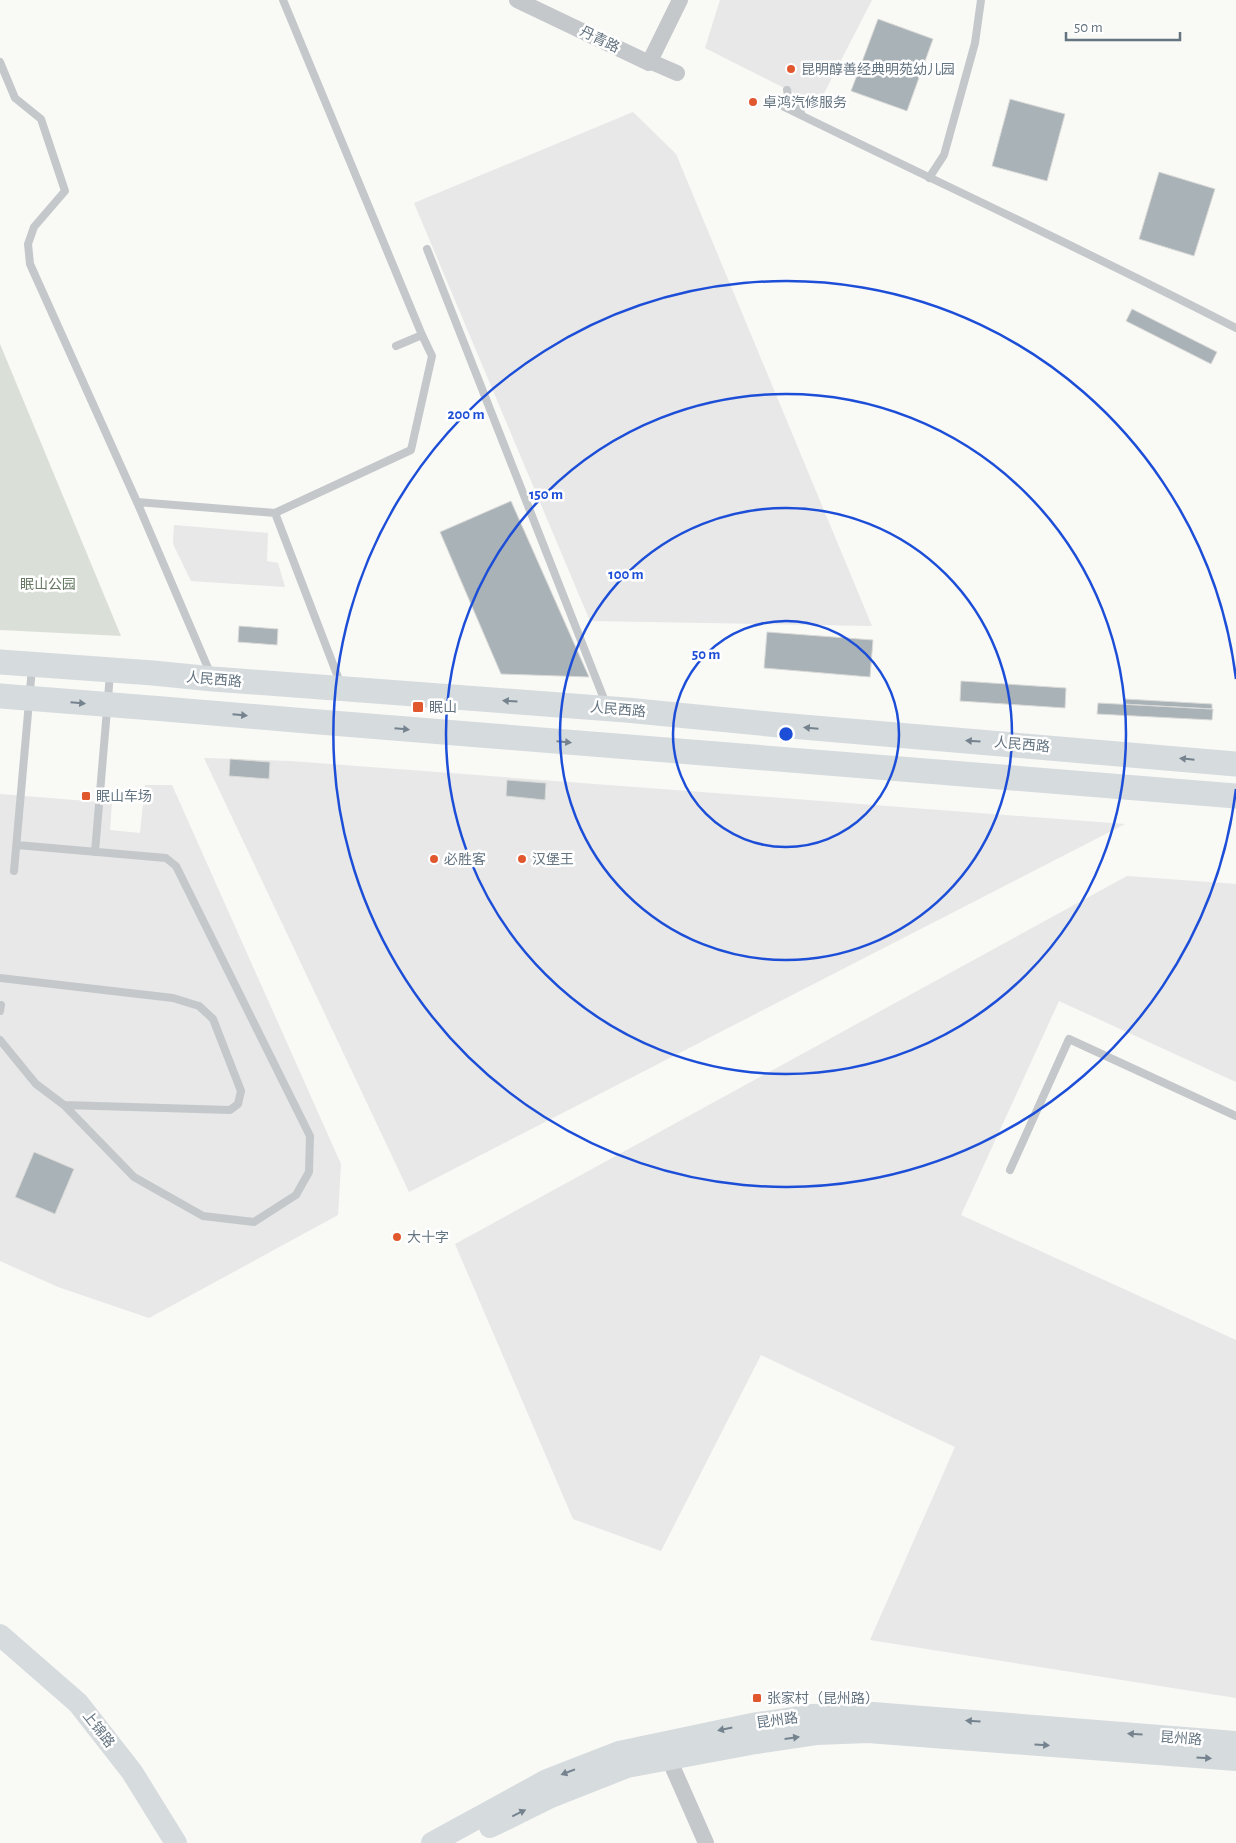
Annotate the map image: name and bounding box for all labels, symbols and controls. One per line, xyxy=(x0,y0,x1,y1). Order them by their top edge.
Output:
scale bar xyxy=(1066,10,1180,42)
text: 50 m xyxy=(1074,20,1103,35)
street label: 丹青路 xyxy=(578,24,622,55)
place label: 昆明醇善经典明苑幼儿园 xyxy=(801,61,955,77)
marker: 昆明醇善经典明苑幼儿园 xyxy=(785,63,797,75)
place label: 卓鸿汽修服务 xyxy=(763,95,847,110)
marker: 卓鸿汽修服务 xyxy=(747,96,759,108)
text: 200 m xyxy=(447,407,485,422)
text: 150 m xyxy=(529,487,563,502)
text: 100 m xyxy=(608,567,644,582)
park label: 眠山公园 xyxy=(20,577,76,592)
text: 50 m xyxy=(692,647,720,662)
street label: 人民西路 xyxy=(185,670,243,689)
one-way arrow xyxy=(502,697,518,705)
one-way arrow xyxy=(70,699,86,707)
marker: 眠山 xyxy=(411,700,425,714)
place label: 眠山 xyxy=(429,700,457,715)
street label: 人民西路 xyxy=(589,700,647,719)
one-way arrow xyxy=(232,711,248,719)
one-way arrow xyxy=(803,723,819,731)
one-way arrow xyxy=(394,725,410,733)
centre of rings xyxy=(777,725,795,743)
street label: 人民西路 xyxy=(993,735,1051,754)
one-way arrow xyxy=(965,736,981,744)
one-way arrow xyxy=(556,739,572,747)
one-way arrow xyxy=(1179,755,1195,763)
place label: 眠山车场 xyxy=(96,788,152,804)
marker: 眠山车场 xyxy=(80,790,92,802)
place label: 必胜客 xyxy=(444,851,486,867)
place label: 汉堡王 xyxy=(532,852,574,867)
marker: 必胜客 xyxy=(428,853,440,865)
marker: 汉堡王 xyxy=(516,853,528,865)
place label: 大十字 xyxy=(407,1230,449,1245)
marker: 大十字 xyxy=(391,1231,403,1243)
place label: 张家村（昆州路） xyxy=(767,1690,879,1706)
marker: 张家村（昆州路） xyxy=(751,1692,763,1704)
street label: 上锦路 xyxy=(80,1708,117,1750)
street label: 昆州路 xyxy=(755,1709,799,1731)
one-way arrow xyxy=(965,1717,981,1725)
one-way arrow xyxy=(717,1725,732,1733)
street label: 昆州路 xyxy=(1159,1729,1203,1747)
one-way arrow xyxy=(1127,1730,1143,1738)
one-way arrow xyxy=(785,1733,801,1741)
one-way arrow xyxy=(1034,1742,1050,1750)
one-way arrow xyxy=(1196,1754,1212,1762)
one-way arrow xyxy=(560,1768,575,1776)
one-way arrow xyxy=(512,1808,526,1816)

